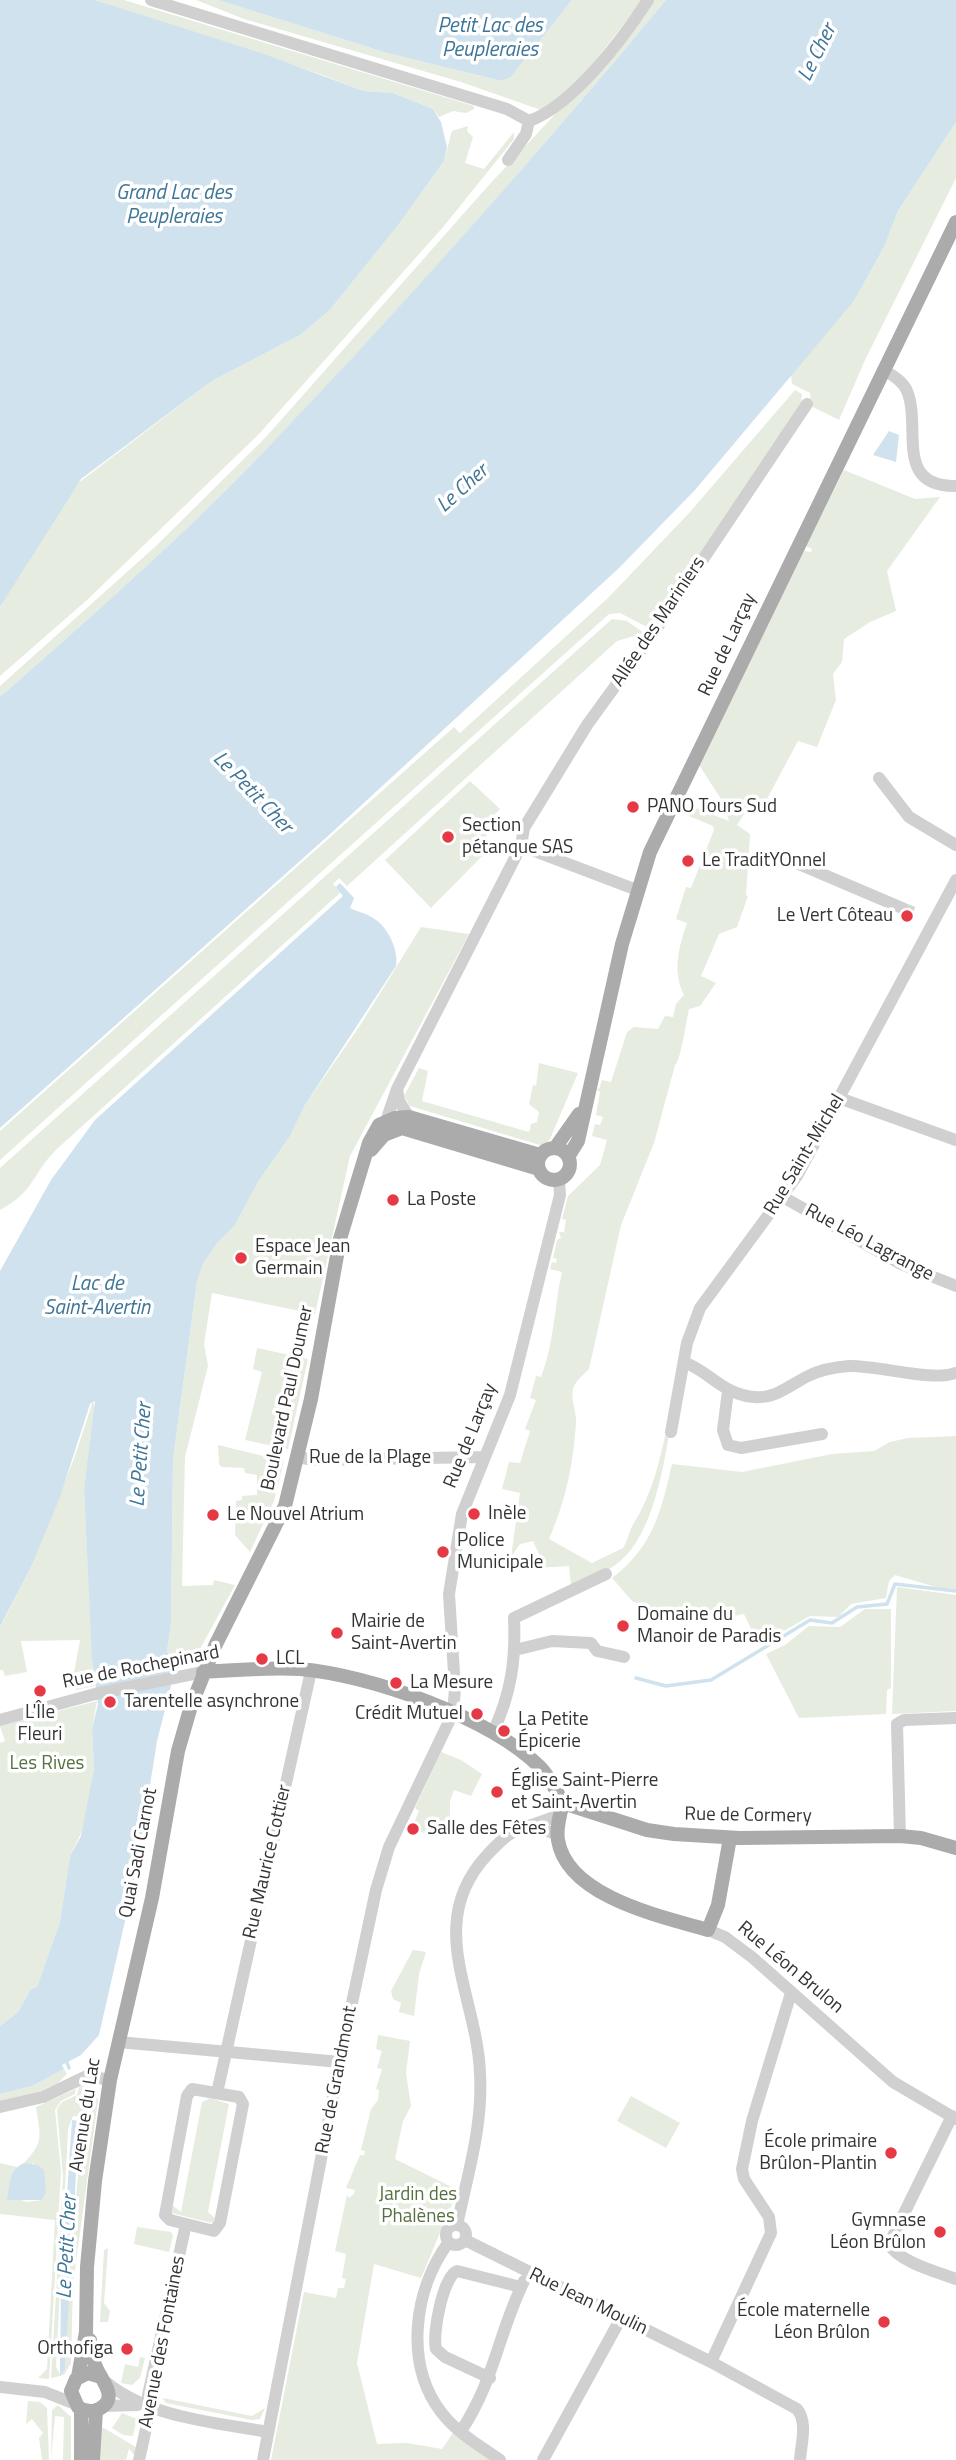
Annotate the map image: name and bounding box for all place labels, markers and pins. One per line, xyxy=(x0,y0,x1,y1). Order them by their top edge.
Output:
place label: PANO Tours Sud xyxy=(647,796,777,818)
marker: PANO Tours Sud xyxy=(625,799,641,815)
place label: Section pétanque SAS xyxy=(462,815,573,859)
marker: Section pétanque SAS xyxy=(440,829,456,845)
place label: Le TraditYOnnel xyxy=(702,850,826,872)
marker: Le TraditYOnnel xyxy=(680,853,696,869)
place label: Le Vert Côteau xyxy=(777,905,893,927)
marker: Le Vert Côteau xyxy=(899,908,915,924)
place label: La Poste xyxy=(407,1189,476,1211)
marker: La Poste xyxy=(385,1192,401,1208)
place label: Espace Jean Germain xyxy=(255,1236,351,1280)
marker: Espace Jean Germain xyxy=(233,1250,249,1266)
place label: Inèle xyxy=(488,1503,526,1525)
place label: Le Nouvel Atrium xyxy=(227,1504,364,1526)
marker: Inèle xyxy=(466,1506,482,1522)
marker: Le Nouvel Atrium xyxy=(205,1507,221,1523)
place label: Police Municipale xyxy=(457,1530,543,1574)
marker: Police Municipale xyxy=(435,1544,451,1560)
place label: Domaine du Manoir de Paradis xyxy=(637,1604,781,1648)
place label: Mairie de Saint-Avertin xyxy=(351,1611,457,1655)
marker: Domaine du Manoir de Paradis xyxy=(615,1618,631,1634)
marker: Mairie de Saint-Avertin xyxy=(329,1625,345,1641)
place label: LCL xyxy=(276,1648,304,1670)
marker: LCL xyxy=(254,1651,270,1667)
place label: La Mesure xyxy=(410,1672,493,1694)
marker: La Mesure xyxy=(388,1675,404,1691)
marker: L'Île Fleuri xyxy=(32,1683,48,1699)
place label: Tarentelle asynchrone xyxy=(124,1691,299,1713)
marker: Tarentelle asynchrone xyxy=(102,1694,118,1710)
place label: L'Île Fleuri xyxy=(18,1702,62,1746)
place label: Crédit Mutuel xyxy=(355,1703,463,1725)
marker: Crédit Mutuel xyxy=(469,1706,485,1722)
place label: La Petite Épicerie xyxy=(518,1709,589,1753)
marker: La Petite Épicerie xyxy=(496,1723,512,1739)
place label: Église Saint-Pierre et Saint-Avertin xyxy=(511,1770,658,1814)
marker: Église Saint-Pierre et Saint-Avertin xyxy=(489,1784,505,1800)
place label: Salle des Fêtes xyxy=(427,1818,546,1840)
marker: Salle des Fêtes xyxy=(405,1821,421,1837)
place label: École primaire Brûlon-Plantin xyxy=(759,2131,877,2175)
marker: École primaire Brûlon-Plantin xyxy=(883,2145,899,2161)
place label: Gymnase Léon Brûlon xyxy=(830,2210,926,2254)
marker: Gymnase Léon Brûlon xyxy=(932,2224,948,2240)
place label: École maternelle Léon Brûlon xyxy=(737,2300,870,2344)
marker: École maternelle Léon Brûlon xyxy=(876,2314,892,2330)
place label: Orthofiga xyxy=(37,2338,113,2360)
marker: Orthofiga xyxy=(119,2341,135,2357)

